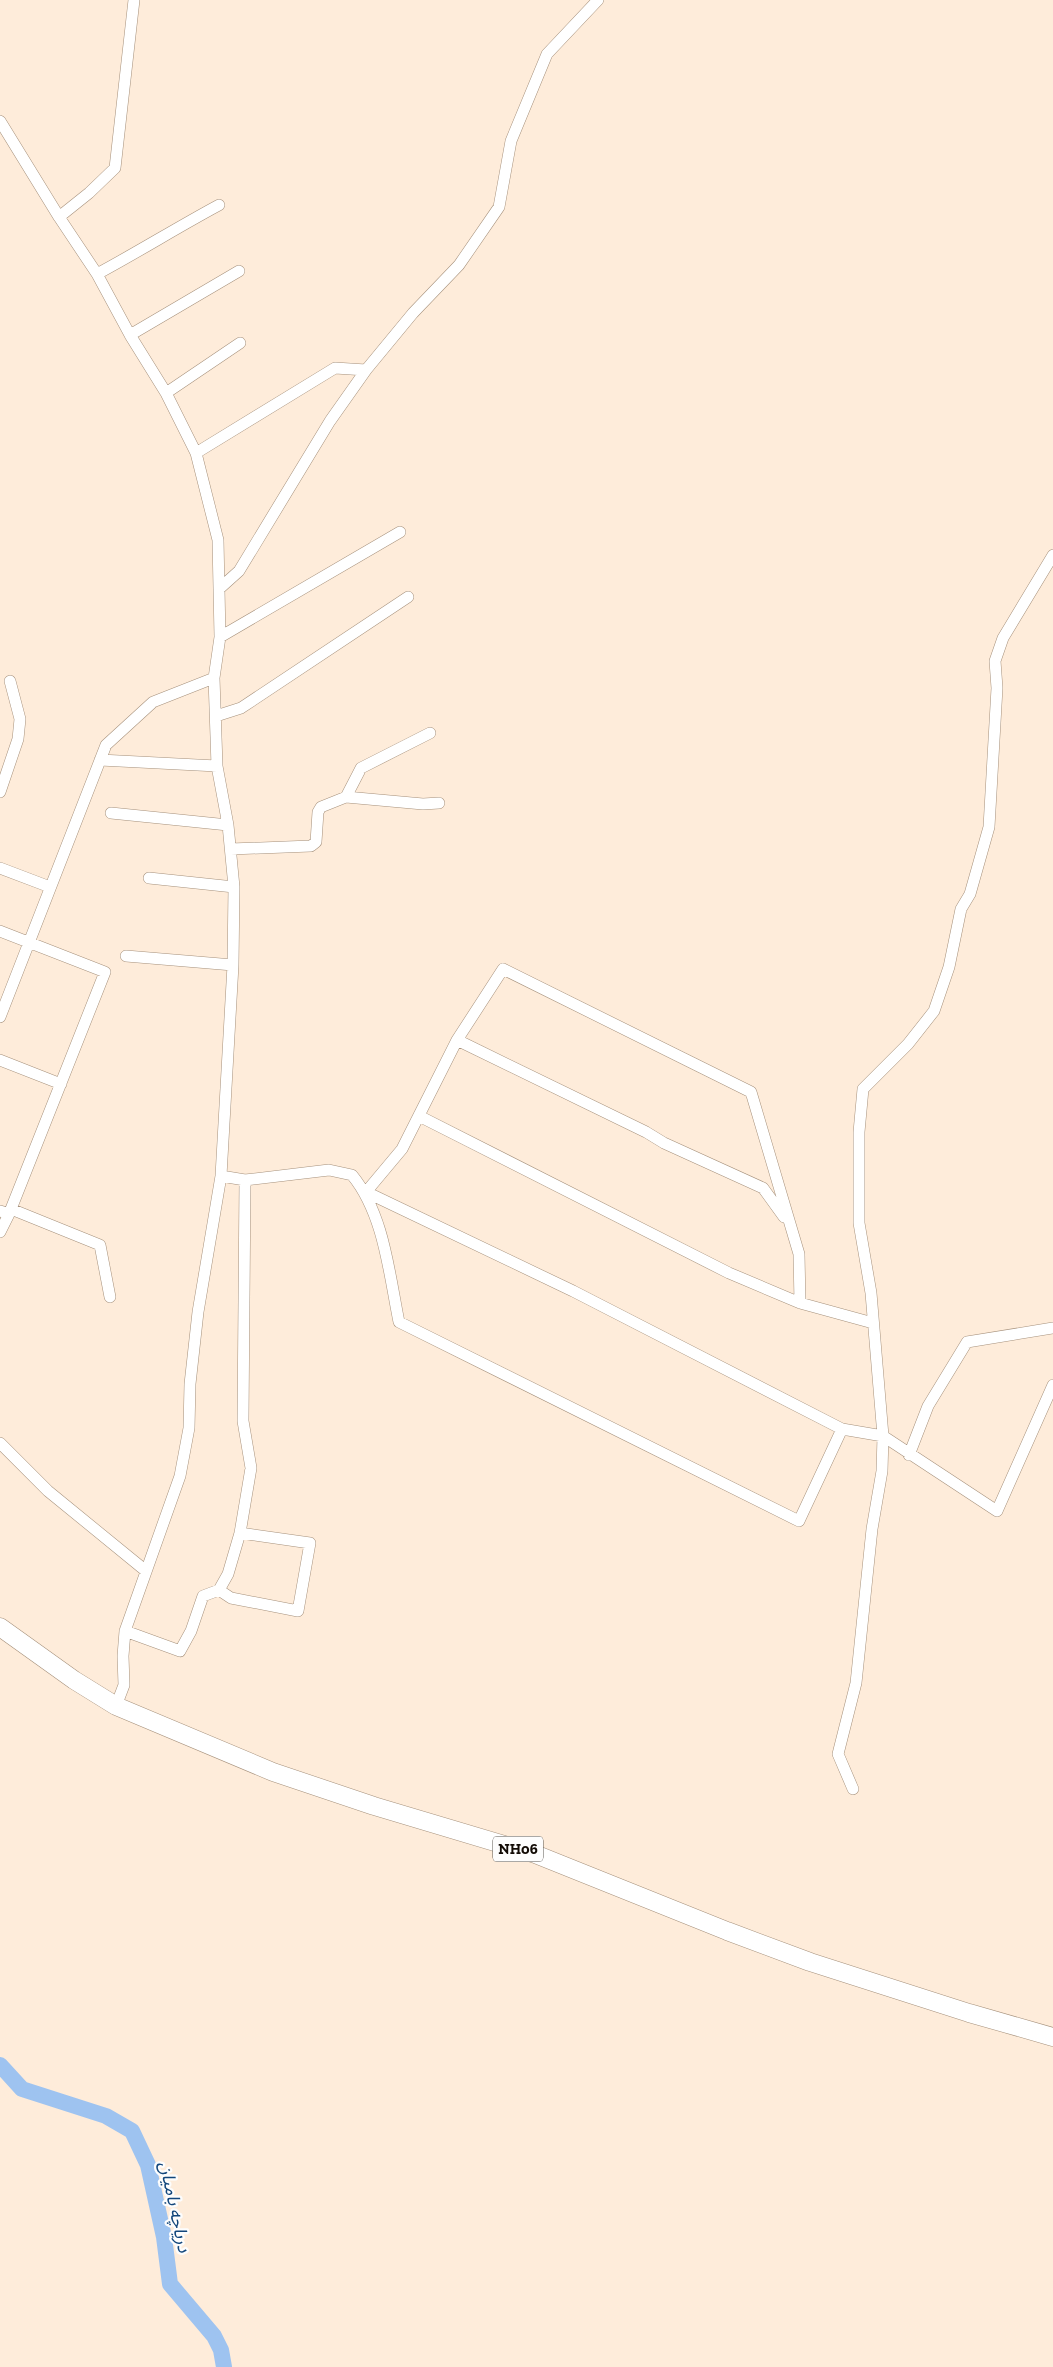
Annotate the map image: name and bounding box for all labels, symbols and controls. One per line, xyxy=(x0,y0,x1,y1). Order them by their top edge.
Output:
road number: NH06 xyxy=(493,1836,543,1862)
water label: دریاچه بامیان xyxy=(154,2160,195,2255)

